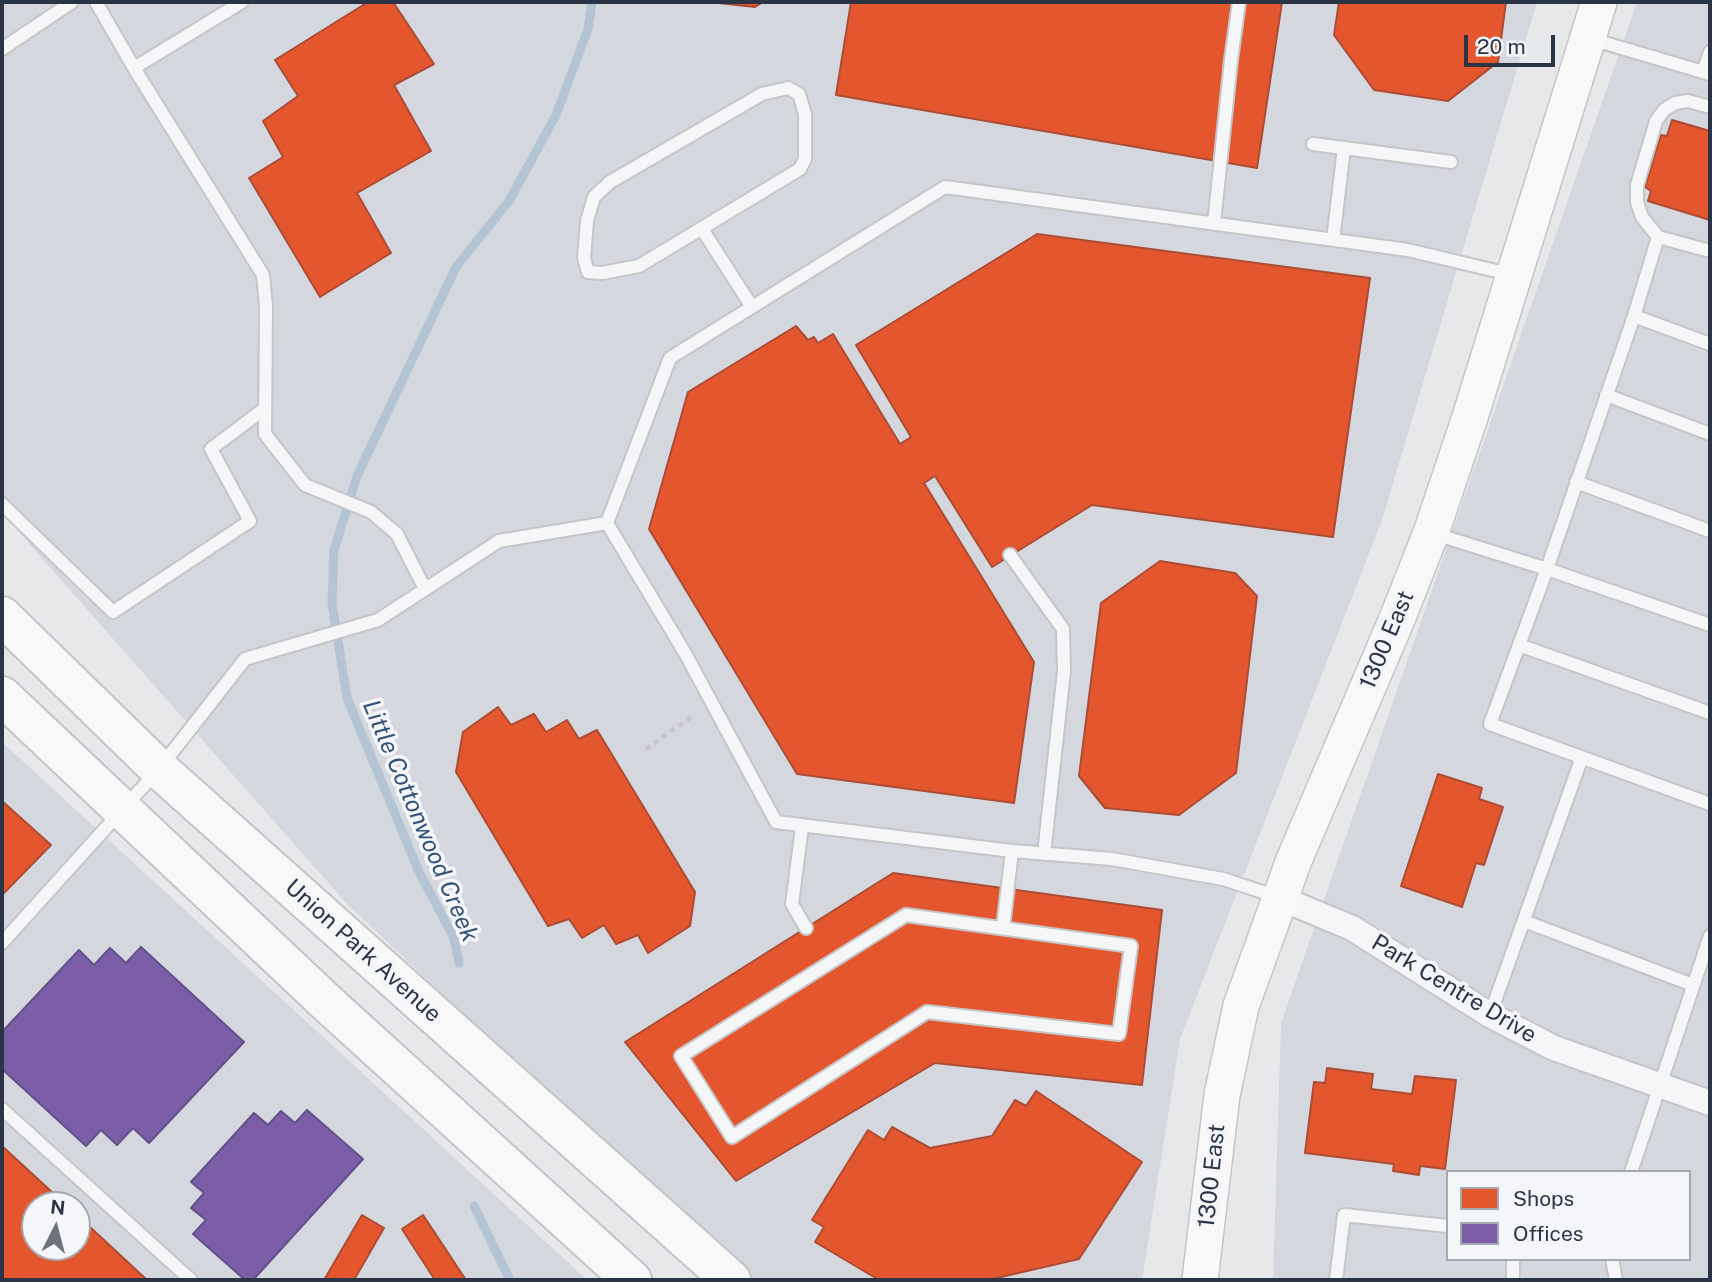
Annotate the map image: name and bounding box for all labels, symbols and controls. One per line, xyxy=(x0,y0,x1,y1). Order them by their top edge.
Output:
scale bar xyxy=(1467,21,1558,65)
text: 20 m xyxy=(1477,34,1526,59)
street label: 1300 East xyxy=(1354,587,1420,693)
water label: Little Cottonwood Creek xyxy=(356,696,484,946)
street label: Union Park Avenue xyxy=(279,874,447,1028)
street label: Park Centre Drive xyxy=(1366,929,1542,1049)
street label: 1300 East xyxy=(1193,1123,1231,1229)
legend xyxy=(1446,1170,1691,1261)
text: Shops xyxy=(1513,1186,1574,1211)
north arrow xyxy=(21,1191,91,1261)
text: N xyxy=(49,1195,67,1219)
text: Offices xyxy=(1513,1221,1583,1246)

